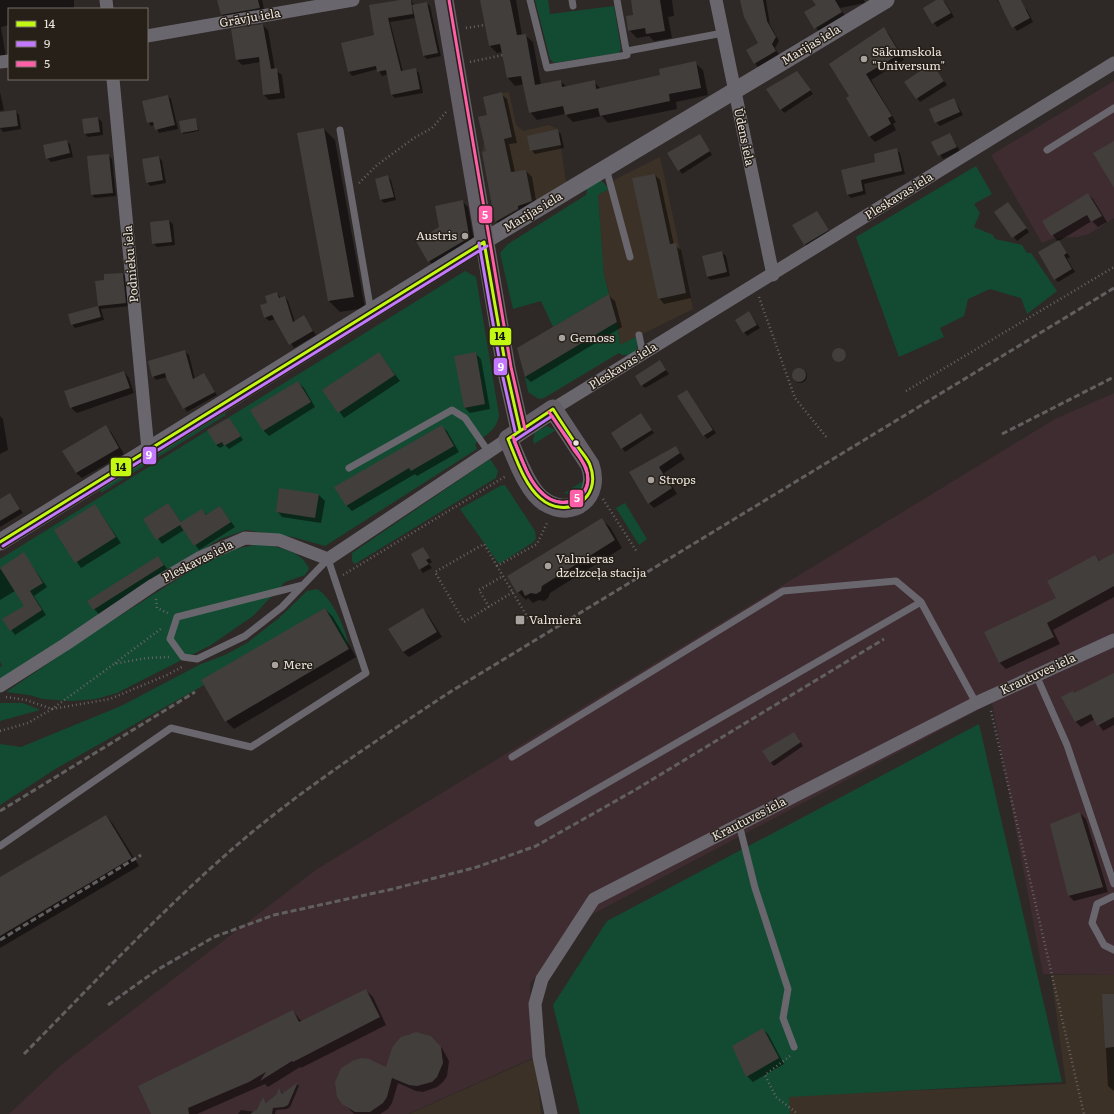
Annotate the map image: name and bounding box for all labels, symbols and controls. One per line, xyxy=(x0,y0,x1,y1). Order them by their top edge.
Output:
street label: Grāvju iela xyxy=(218,3,282,31)
legend xyxy=(8,8,148,80)
text: 14 xyxy=(44,14,55,32)
street label: Marijas iela xyxy=(778,19,844,69)
text: 9 xyxy=(44,34,50,52)
place label: Sākumskola "Universum" xyxy=(872,42,945,74)
text: 5 xyxy=(44,54,50,72)
marker: Sākumskola "Universum" xyxy=(859,54,869,64)
street label: Ūdens iela xyxy=(730,106,760,168)
street label: Pleskavas iela xyxy=(861,167,937,223)
street label: Marijas iela xyxy=(500,186,566,236)
line badge: 5 xyxy=(478,205,493,224)
text: 5 xyxy=(482,206,488,222)
street label: Podnieku iela xyxy=(118,224,142,303)
place label: Austris xyxy=(416,226,458,244)
marker: Austris xyxy=(460,231,470,241)
line badge: 14 xyxy=(489,327,512,346)
text: 14 xyxy=(495,327,506,343)
place label: Gemoss xyxy=(570,328,615,346)
marker: Gemoss xyxy=(557,333,567,343)
street label: Pleskavas iela xyxy=(585,337,661,393)
line badge: 9 xyxy=(493,357,508,376)
text: 9 xyxy=(498,358,504,374)
unlabelled marker xyxy=(571,438,581,448)
line badge: 9 xyxy=(142,446,157,465)
text: 9 xyxy=(146,446,152,462)
line badge: 14 xyxy=(110,457,132,477)
text: 14 xyxy=(116,458,127,474)
place label: Strops xyxy=(659,470,696,488)
marker: Strops xyxy=(646,475,656,485)
line badge: 5 xyxy=(569,489,584,508)
text: 5 xyxy=(574,489,580,505)
street label: Pleskavas iela xyxy=(159,534,237,586)
place label: Valmieras dzelzceļa stacija xyxy=(556,549,647,581)
marker: Valmieras dzelzceļa stacija xyxy=(543,561,553,571)
place label: Valmiera xyxy=(529,610,582,628)
marker: Valmiera xyxy=(514,614,526,626)
street label: Krautuves iela xyxy=(997,648,1079,698)
place label: Mere xyxy=(283,655,313,673)
marker: Mere xyxy=(270,660,280,670)
street label: Krautuves iela xyxy=(708,791,789,845)

